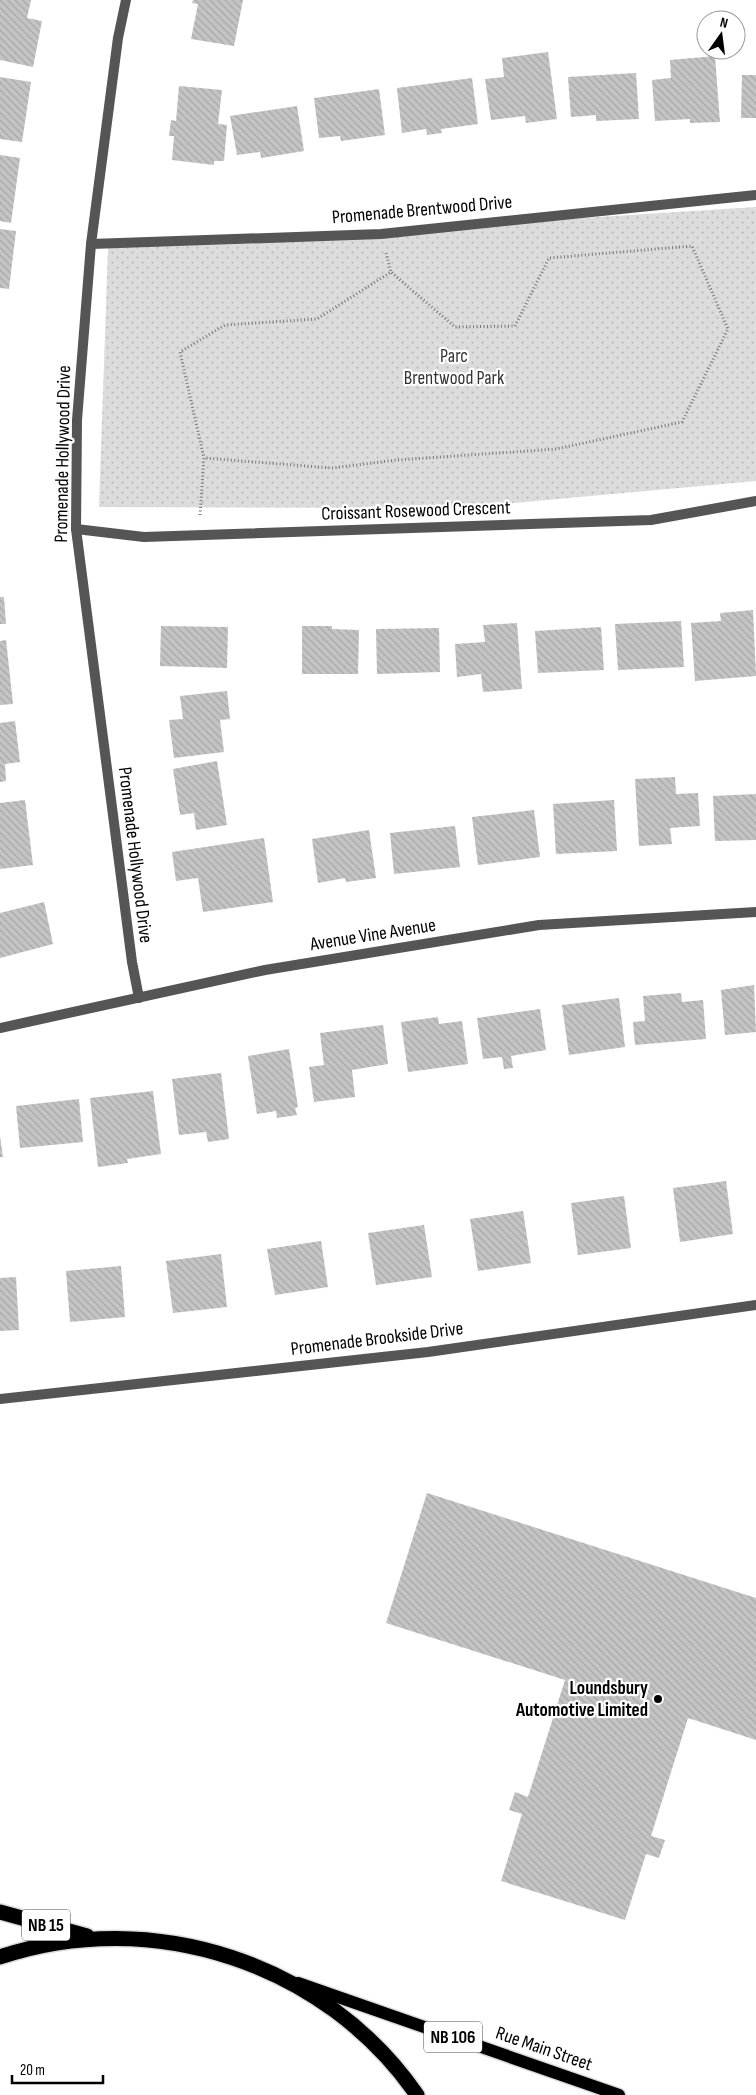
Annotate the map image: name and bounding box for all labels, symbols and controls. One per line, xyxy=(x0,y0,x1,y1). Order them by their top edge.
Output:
north arrow xyxy=(696,10,746,60)
text: N xyxy=(718,14,730,32)
street label: Promenade Brentwood Drive xyxy=(331,191,513,229)
park label: Parc Brentwood Park xyxy=(404,345,505,390)
street label: Promenade Hollywood Drive xyxy=(50,365,76,543)
street label: Croissant Rosewood Crescent xyxy=(321,496,511,526)
street label: Promenade Hollywood Drive xyxy=(113,766,157,944)
street label: Avenue Vine Avenue xyxy=(308,914,437,956)
street label: Promenade Brookside Drive xyxy=(290,1317,464,1361)
place label: Loundsbury Automotive Limited xyxy=(515,1677,648,1722)
marker: Loundsbury Automotive Limited xyxy=(652,1693,664,1705)
road number: NB 15 xyxy=(22,1910,70,1940)
road number: NB 106 xyxy=(424,2021,482,2052)
street label: Rue Main Street xyxy=(493,2022,596,2076)
scale bar xyxy=(12,2052,104,2084)
text: 20 m xyxy=(20,2061,45,2080)

